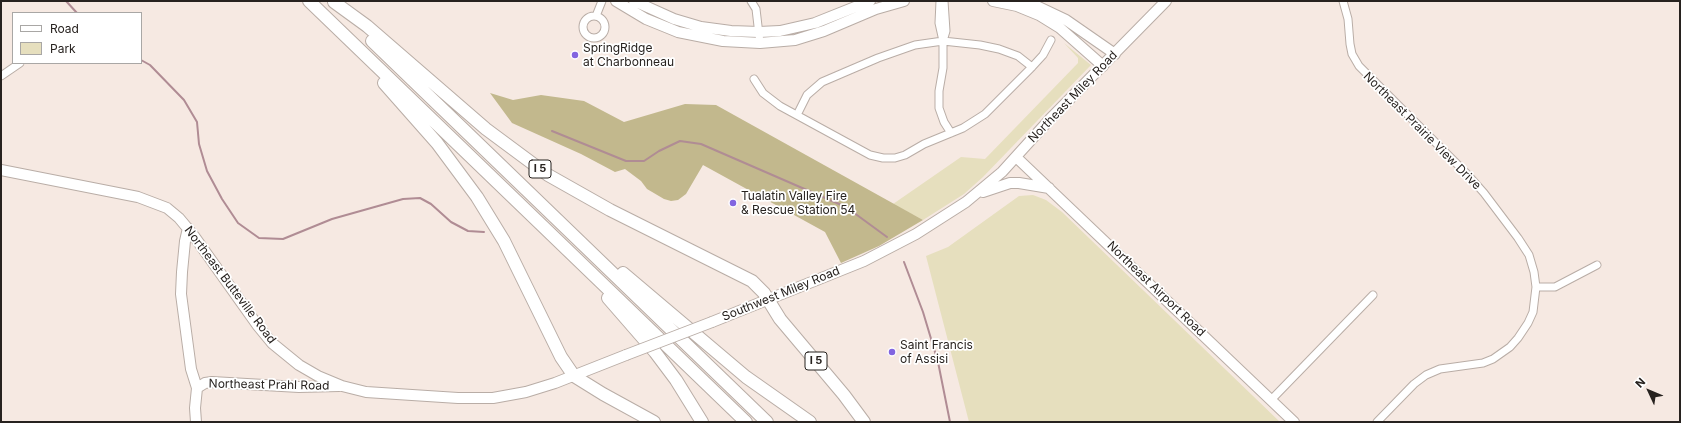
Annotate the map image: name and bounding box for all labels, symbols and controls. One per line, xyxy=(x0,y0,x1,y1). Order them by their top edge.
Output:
legend xyxy=(12,12,142,64)
text: Road xyxy=(50,21,79,36)
text: Park xyxy=(50,41,76,56)
place label: SpringRidge at Charbonneau xyxy=(583,41,674,69)
street label: Northeast Miley Road xyxy=(1025,48,1121,146)
marker: SpringRidge at Charbonneau xyxy=(570,50,580,60)
street label: Northeast Prairie View Drive xyxy=(1360,69,1484,193)
road number: I 5 xyxy=(529,160,551,178)
place label: Tualatin Valley Fire & Rescue Station 54 xyxy=(741,189,855,217)
marker: Tualatin Valley Fire & Rescue Station 54 xyxy=(728,198,738,208)
street label: Northeast Butteville Road xyxy=(181,223,279,347)
street label: Northeast Airport Road xyxy=(1104,238,1208,340)
street label: Southwest Miley Road xyxy=(720,264,842,324)
place label: Saint Francis of Assisi xyxy=(900,338,973,366)
marker: Saint Francis of Assisi xyxy=(887,347,897,357)
road number: I 5 xyxy=(805,352,827,370)
north arrow xyxy=(1629,371,1669,411)
text: N xyxy=(1632,375,1648,391)
street label: Northeast Prahl Road xyxy=(209,377,329,393)

